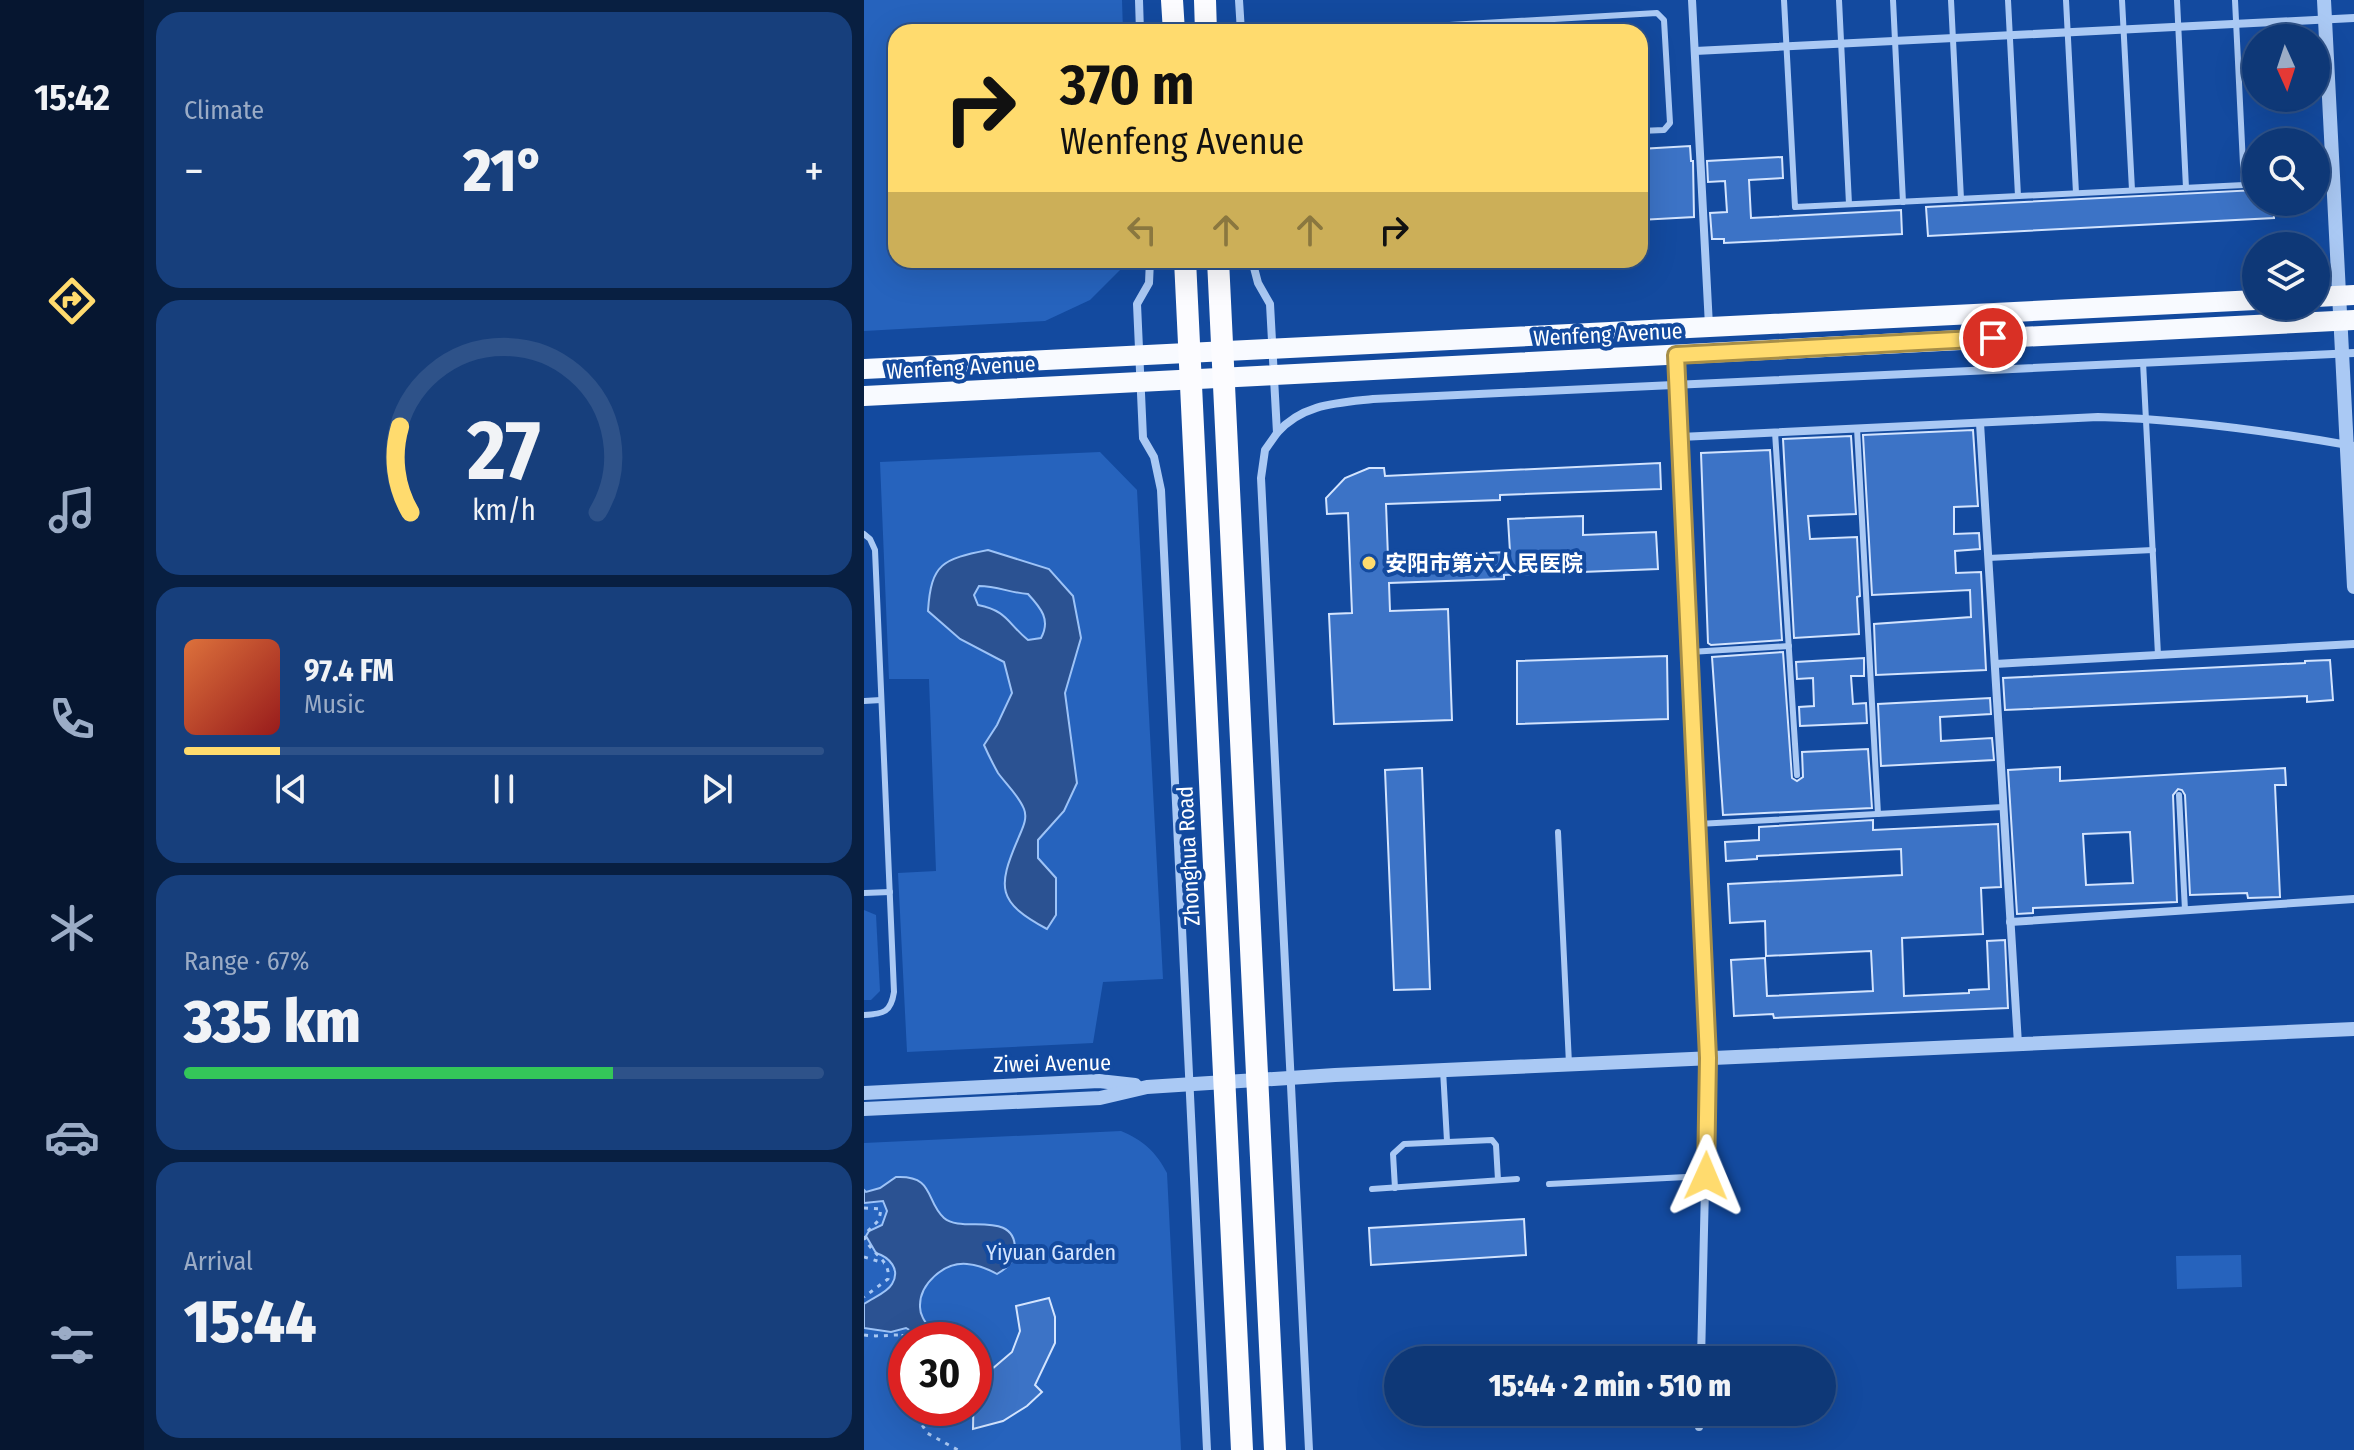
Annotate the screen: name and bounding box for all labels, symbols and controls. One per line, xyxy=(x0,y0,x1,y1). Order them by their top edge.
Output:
north arrow xyxy=(2242,24,2330,112)
map controls xyxy=(2242,24,2330,320)
text: 370 m xyxy=(1060,52,1195,119)
icon: right xyxy=(928,56,1032,160)
text: 15:42 xyxy=(34,76,110,120)
text: Climate xyxy=(184,95,264,126)
text: Wenfeng Avenue xyxy=(1060,120,1304,164)
button: search xyxy=(2242,128,2330,216)
text: 21° xyxy=(463,135,545,207)
text: − xyxy=(184,145,204,198)
text: + xyxy=(804,145,824,198)
icon: left xyxy=(1120,208,1164,252)
icon: ahead xyxy=(1204,208,1248,252)
icon: ahead xyxy=(1288,208,1332,252)
icon: right xyxy=(1372,208,1416,252)
button: layers xyxy=(2242,232,2330,320)
icon: directions xyxy=(44,273,100,329)
pin xyxy=(1959,304,2027,372)
icon: arrive xyxy=(1971,316,2015,360)
street label: Wenfeng Avenue xyxy=(1533,317,1683,352)
street label: Wenfeng Avenue xyxy=(886,350,1036,385)
text: 27 xyxy=(466,401,541,501)
icon: music xyxy=(44,482,100,538)
text: km/h xyxy=(472,494,536,529)
place label: 安阳市第六人民医院 xyxy=(1385,550,1583,577)
marker: 安阳市第六人民医院 xyxy=(1360,554,1378,572)
text: 97.4 FM xyxy=(304,653,394,689)
text: Music xyxy=(304,689,365,720)
icon: phone xyxy=(44,691,100,747)
icon: previous xyxy=(269,767,313,811)
icon: pause xyxy=(482,767,526,811)
icon: next xyxy=(695,767,739,811)
street label: Zhonghua Road xyxy=(1171,785,1206,927)
icon: climate xyxy=(44,900,100,956)
text: Range · 67% xyxy=(184,946,309,977)
text: 335 km xyxy=(184,986,361,1058)
street label: Ziwei Avenue xyxy=(993,1049,1111,1078)
icon: car xyxy=(44,1109,100,1165)
position arrow xyxy=(1664,1134,1748,1218)
park label: Yiyuan Garden xyxy=(986,1239,1116,1266)
text: Arrival xyxy=(184,1246,253,1277)
text: 15:44 xyxy=(184,1286,316,1358)
icon: filters xyxy=(44,1317,100,1373)
speed limit sign: 30 xyxy=(888,1322,992,1426)
text: 15:44 · 2 min · 510 m xyxy=(1489,1368,1731,1404)

